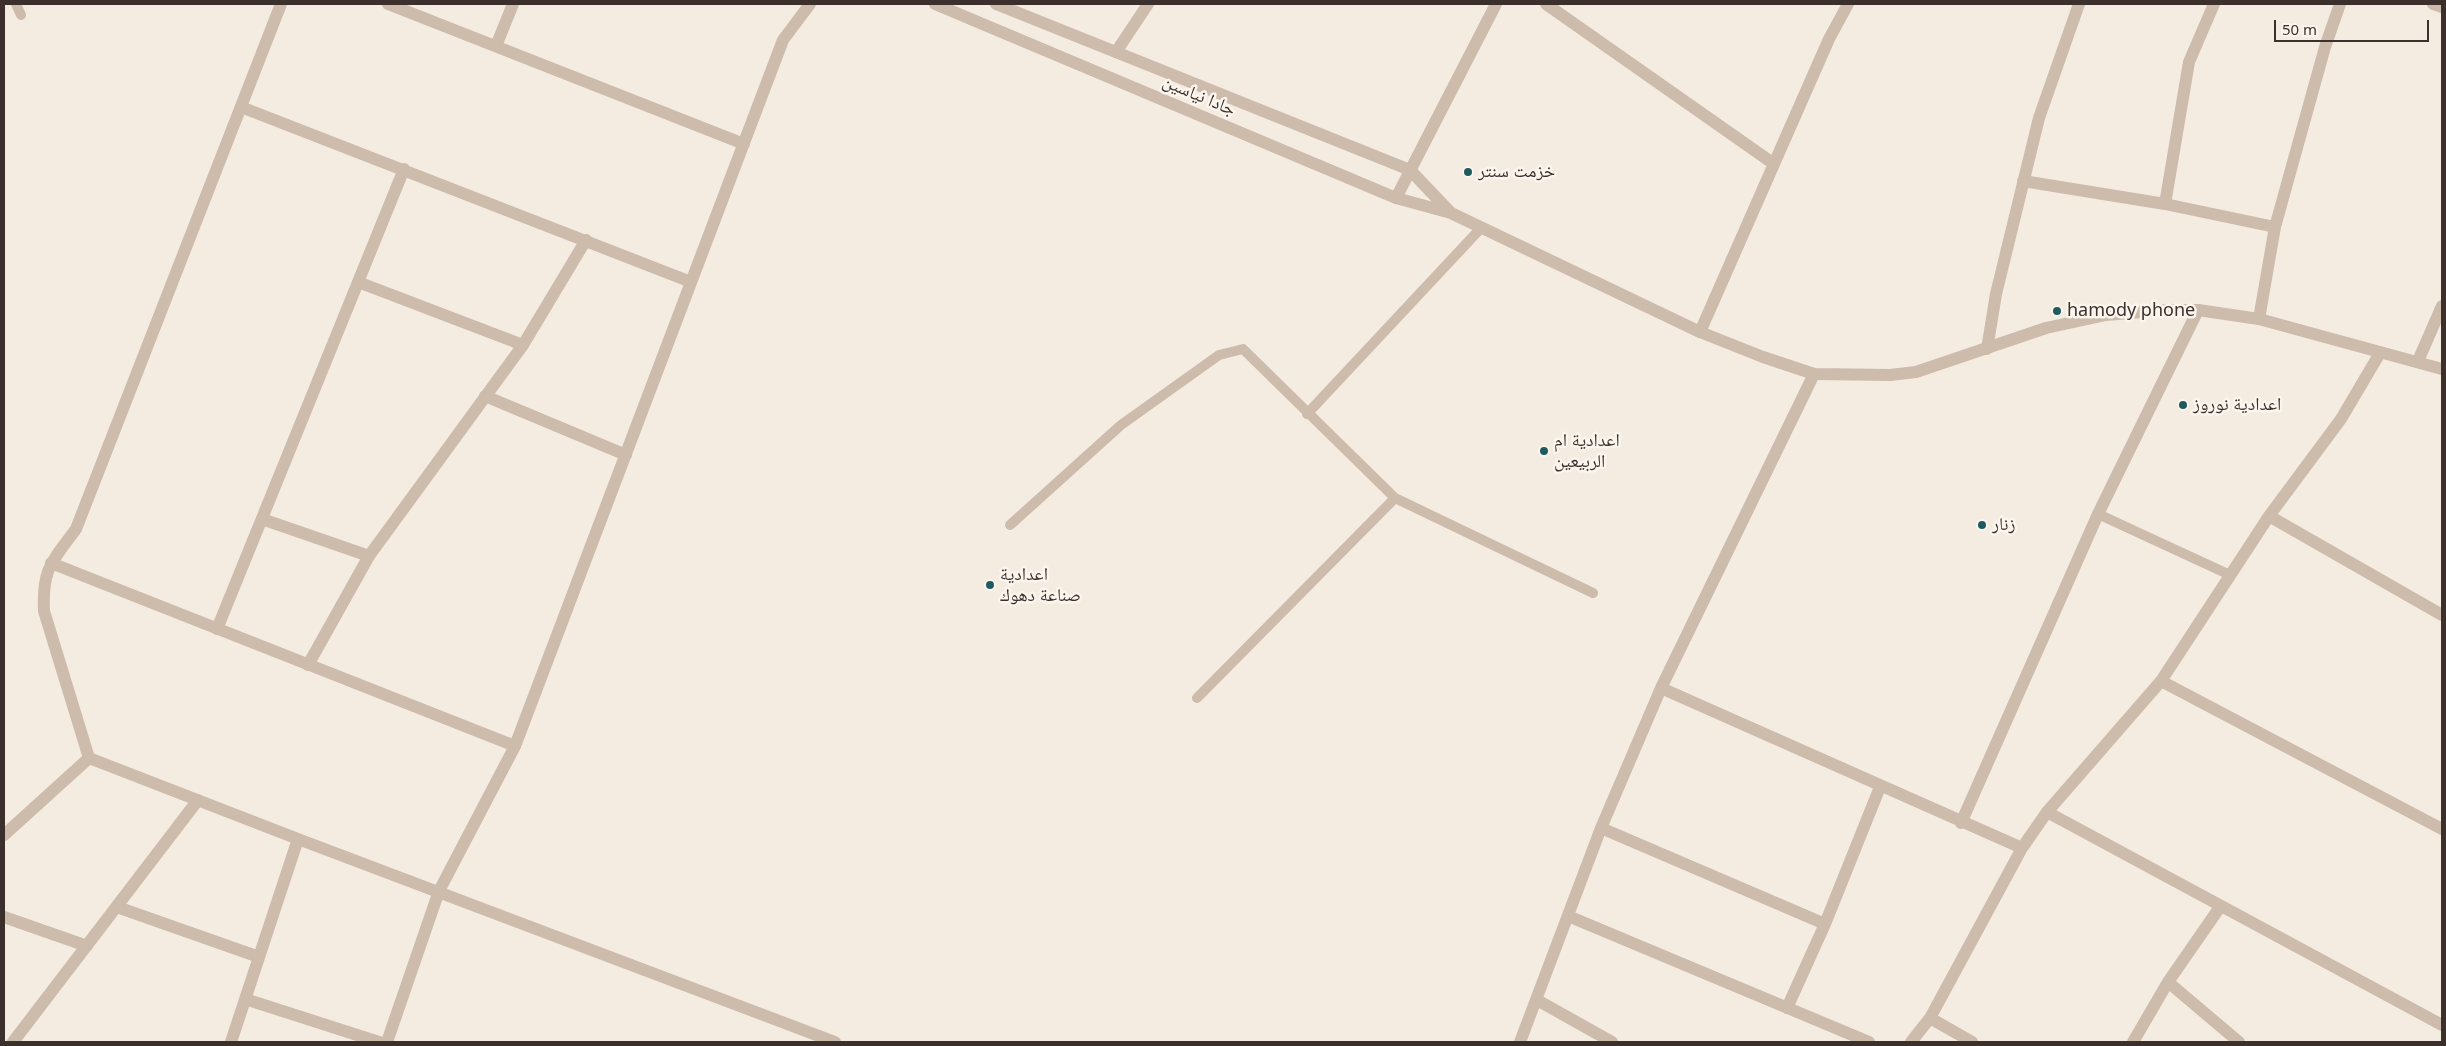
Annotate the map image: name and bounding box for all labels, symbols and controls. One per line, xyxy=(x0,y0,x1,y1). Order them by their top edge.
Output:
scale bar xyxy=(2276,10,2431,42)
text: 50 m xyxy=(2282,19,2317,39)
street label: جادا نیاسین xyxy=(1159,71,1239,121)
place label: خزمت سنتر xyxy=(1478,161,1555,183)
marker: خزمت سنتر xyxy=(1462,166,1474,178)
place label: hamody phone xyxy=(2067,300,2195,322)
marker: hamody phone xyxy=(2051,305,2063,317)
place label: اعدادية نوروز xyxy=(2193,394,2281,416)
marker: اعدادية نوروز xyxy=(2177,399,2189,411)
place label: اعدادية ام الربيعين xyxy=(1554,430,1620,472)
marker: اعدادية ام الربيعين xyxy=(1538,445,1550,457)
place label: زنار xyxy=(1992,514,2015,536)
marker: زنار xyxy=(1976,519,1988,531)
place label: اعدادية صناعة دهوك xyxy=(1000,564,1081,606)
marker: اعدادية صناعة دهوك xyxy=(984,579,996,591)

